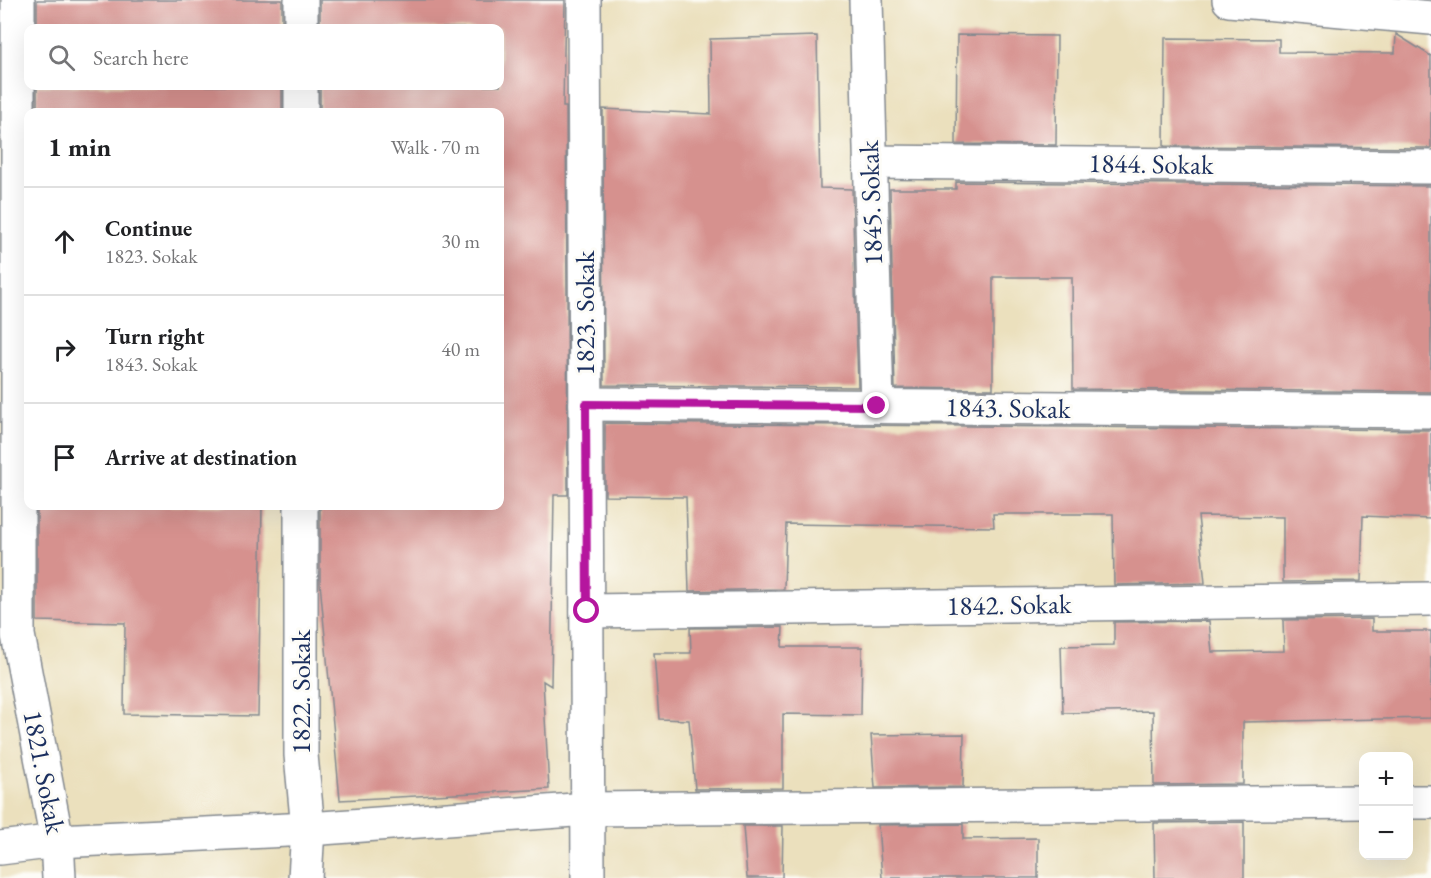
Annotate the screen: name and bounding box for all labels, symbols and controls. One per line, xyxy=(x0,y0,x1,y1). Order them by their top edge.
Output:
search box xyxy=(24,24,504,90)
icon: search xyxy=(45,41,78,74)
text: Search here xyxy=(93,43,188,72)
text: 1 min xyxy=(48,130,111,164)
text: Walk · 70 m xyxy=(391,134,480,160)
street label: 1845. Sokak xyxy=(851,140,890,266)
street label: 1844. Sokak xyxy=(1088,145,1214,182)
text: Continue xyxy=(105,214,192,243)
icon: ahead xyxy=(48,225,81,258)
text: 30 m xyxy=(441,228,480,254)
text: 1823. Sokak xyxy=(105,243,198,269)
street label: 1823. Sokak xyxy=(567,250,602,376)
text: Turn right xyxy=(105,322,204,351)
icon: right xyxy=(48,333,81,366)
text: 40 m xyxy=(441,336,480,362)
text: 1843. Sokak xyxy=(105,351,198,377)
street label: 1843. Sokak xyxy=(945,389,1071,426)
route end xyxy=(863,392,889,418)
icon: arrive xyxy=(48,441,81,474)
text: Arrive at destination xyxy=(105,443,297,472)
street label: 1842. Sokak xyxy=(946,586,1072,623)
route start xyxy=(573,597,599,623)
street label: 1822. Sokak xyxy=(283,629,318,755)
street label: 1821. Sokak xyxy=(15,707,74,837)
map controls xyxy=(1359,752,1413,860)
button: + xyxy=(1359,752,1413,806)
button: − xyxy=(1359,806,1413,860)

